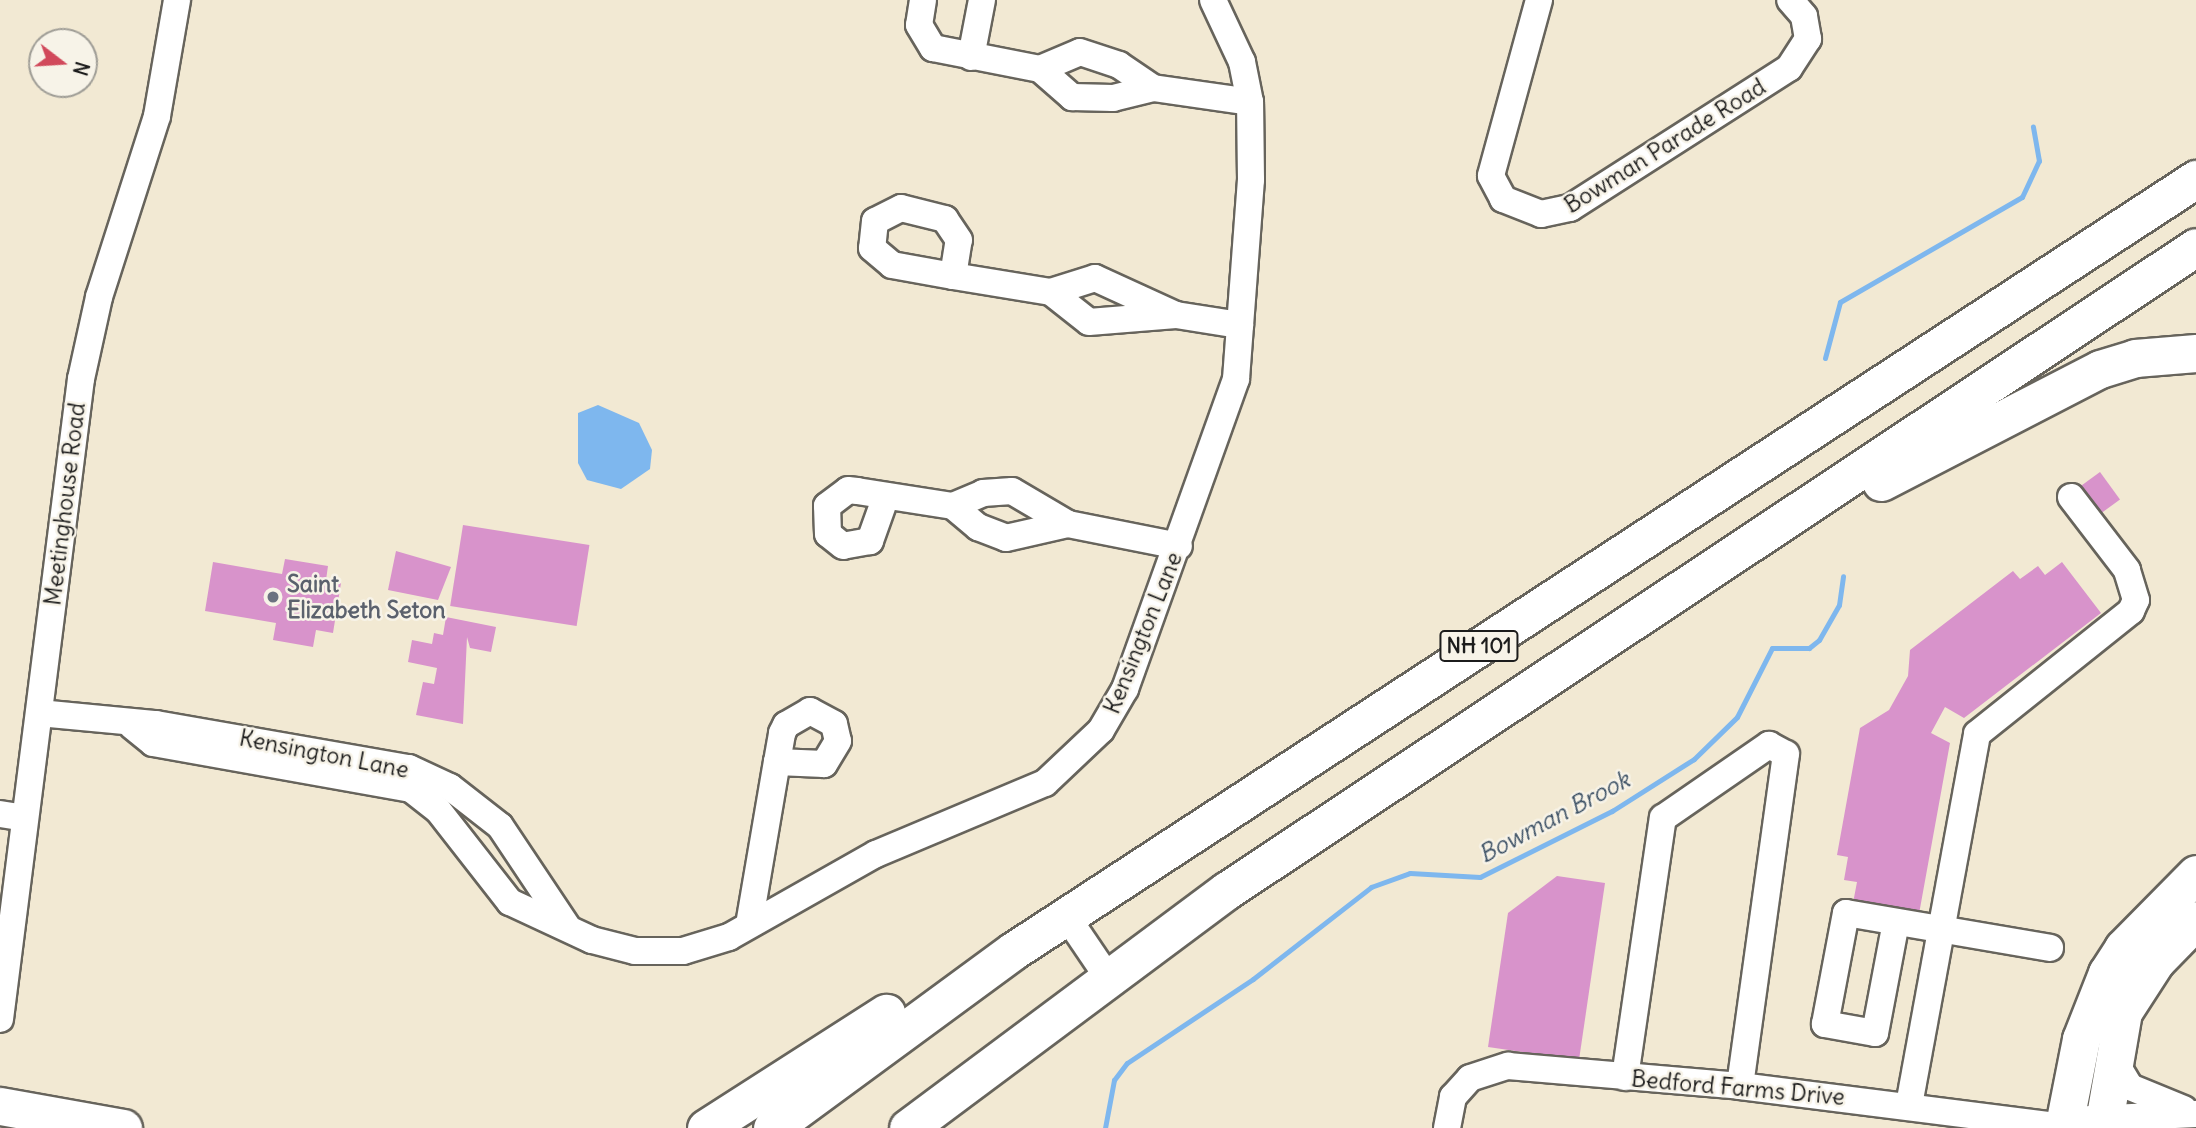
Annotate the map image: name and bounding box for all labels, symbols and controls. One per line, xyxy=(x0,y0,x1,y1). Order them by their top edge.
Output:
north arrow xyxy=(28,28,98,98)
text: N xyxy=(68,59,95,78)
street label: Bowman Parade Road xyxy=(1559,73,1771,219)
street label: Meetinghouse Road xyxy=(39,401,91,607)
street label: Kensington Lane xyxy=(1098,548,1188,718)
place label: Saint Elizabeth Seton xyxy=(287,570,446,624)
marker: Saint Elizabeth Seton xyxy=(265,589,281,605)
road number: NH 101 xyxy=(1439,628,1519,664)
street label: Kensington Lane xyxy=(237,724,411,784)
water label: Bowman Brook xyxy=(1474,765,1634,869)
street label: Bedford Farms Drive xyxy=(1630,1065,1846,1111)

